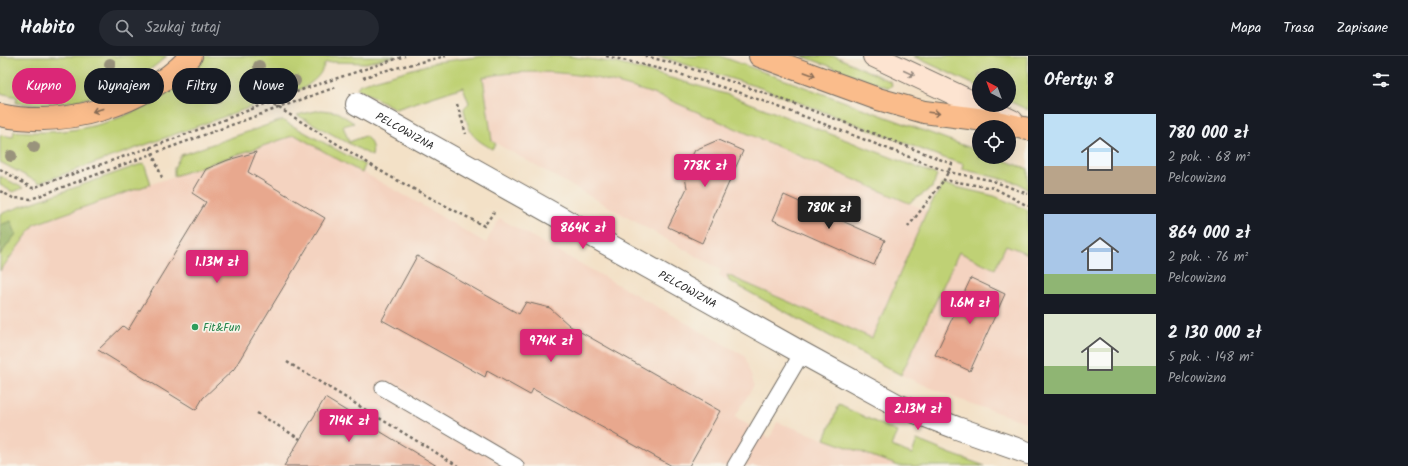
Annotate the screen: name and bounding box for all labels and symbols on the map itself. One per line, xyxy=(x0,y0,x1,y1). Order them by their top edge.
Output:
north arrow xyxy=(972,68,1016,112)
one-way arrow xyxy=(903,70,915,77)
one-way arrow xyxy=(804,71,816,79)
one-way arrow xyxy=(92,107,105,114)
street label: PELCOWIZNA xyxy=(372,108,437,156)
one-way arrow xyxy=(927,110,940,117)
pin: 778K zł xyxy=(668,154,742,188)
pin: 780K zł xyxy=(792,196,866,230)
pin: 864K zł xyxy=(546,216,620,250)
pin: 1.13M zł xyxy=(176,250,258,284)
street label: PELCOWIZNA xyxy=(655,266,720,314)
pin: 1.6M zł xyxy=(933,291,1007,325)
place label: Fit&Fun xyxy=(203,319,240,337)
marker: Fit&Fun xyxy=(190,322,200,332)
pin: 974K zł xyxy=(514,329,588,363)
pin: 2.13M zł xyxy=(877,397,959,431)
pin: 714K zł xyxy=(312,409,386,443)

